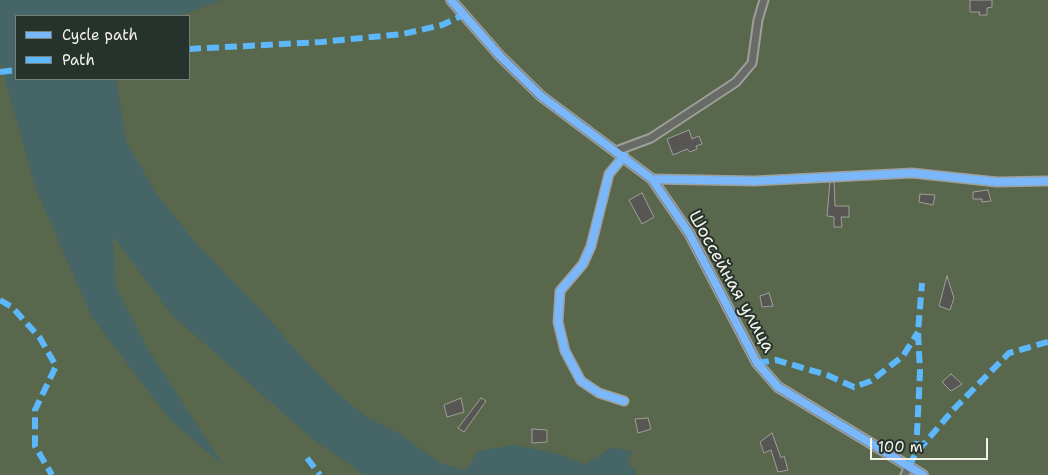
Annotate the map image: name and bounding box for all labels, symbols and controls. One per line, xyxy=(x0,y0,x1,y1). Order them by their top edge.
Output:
legend xyxy=(15,15,190,80)
text: Cycle path xyxy=(62,25,138,45)
text: Path xyxy=(62,50,95,70)
street label: Шоссейная улица xyxy=(683,207,779,357)
scale bar xyxy=(873,428,990,460)
text: 100 m xyxy=(878,437,923,457)

